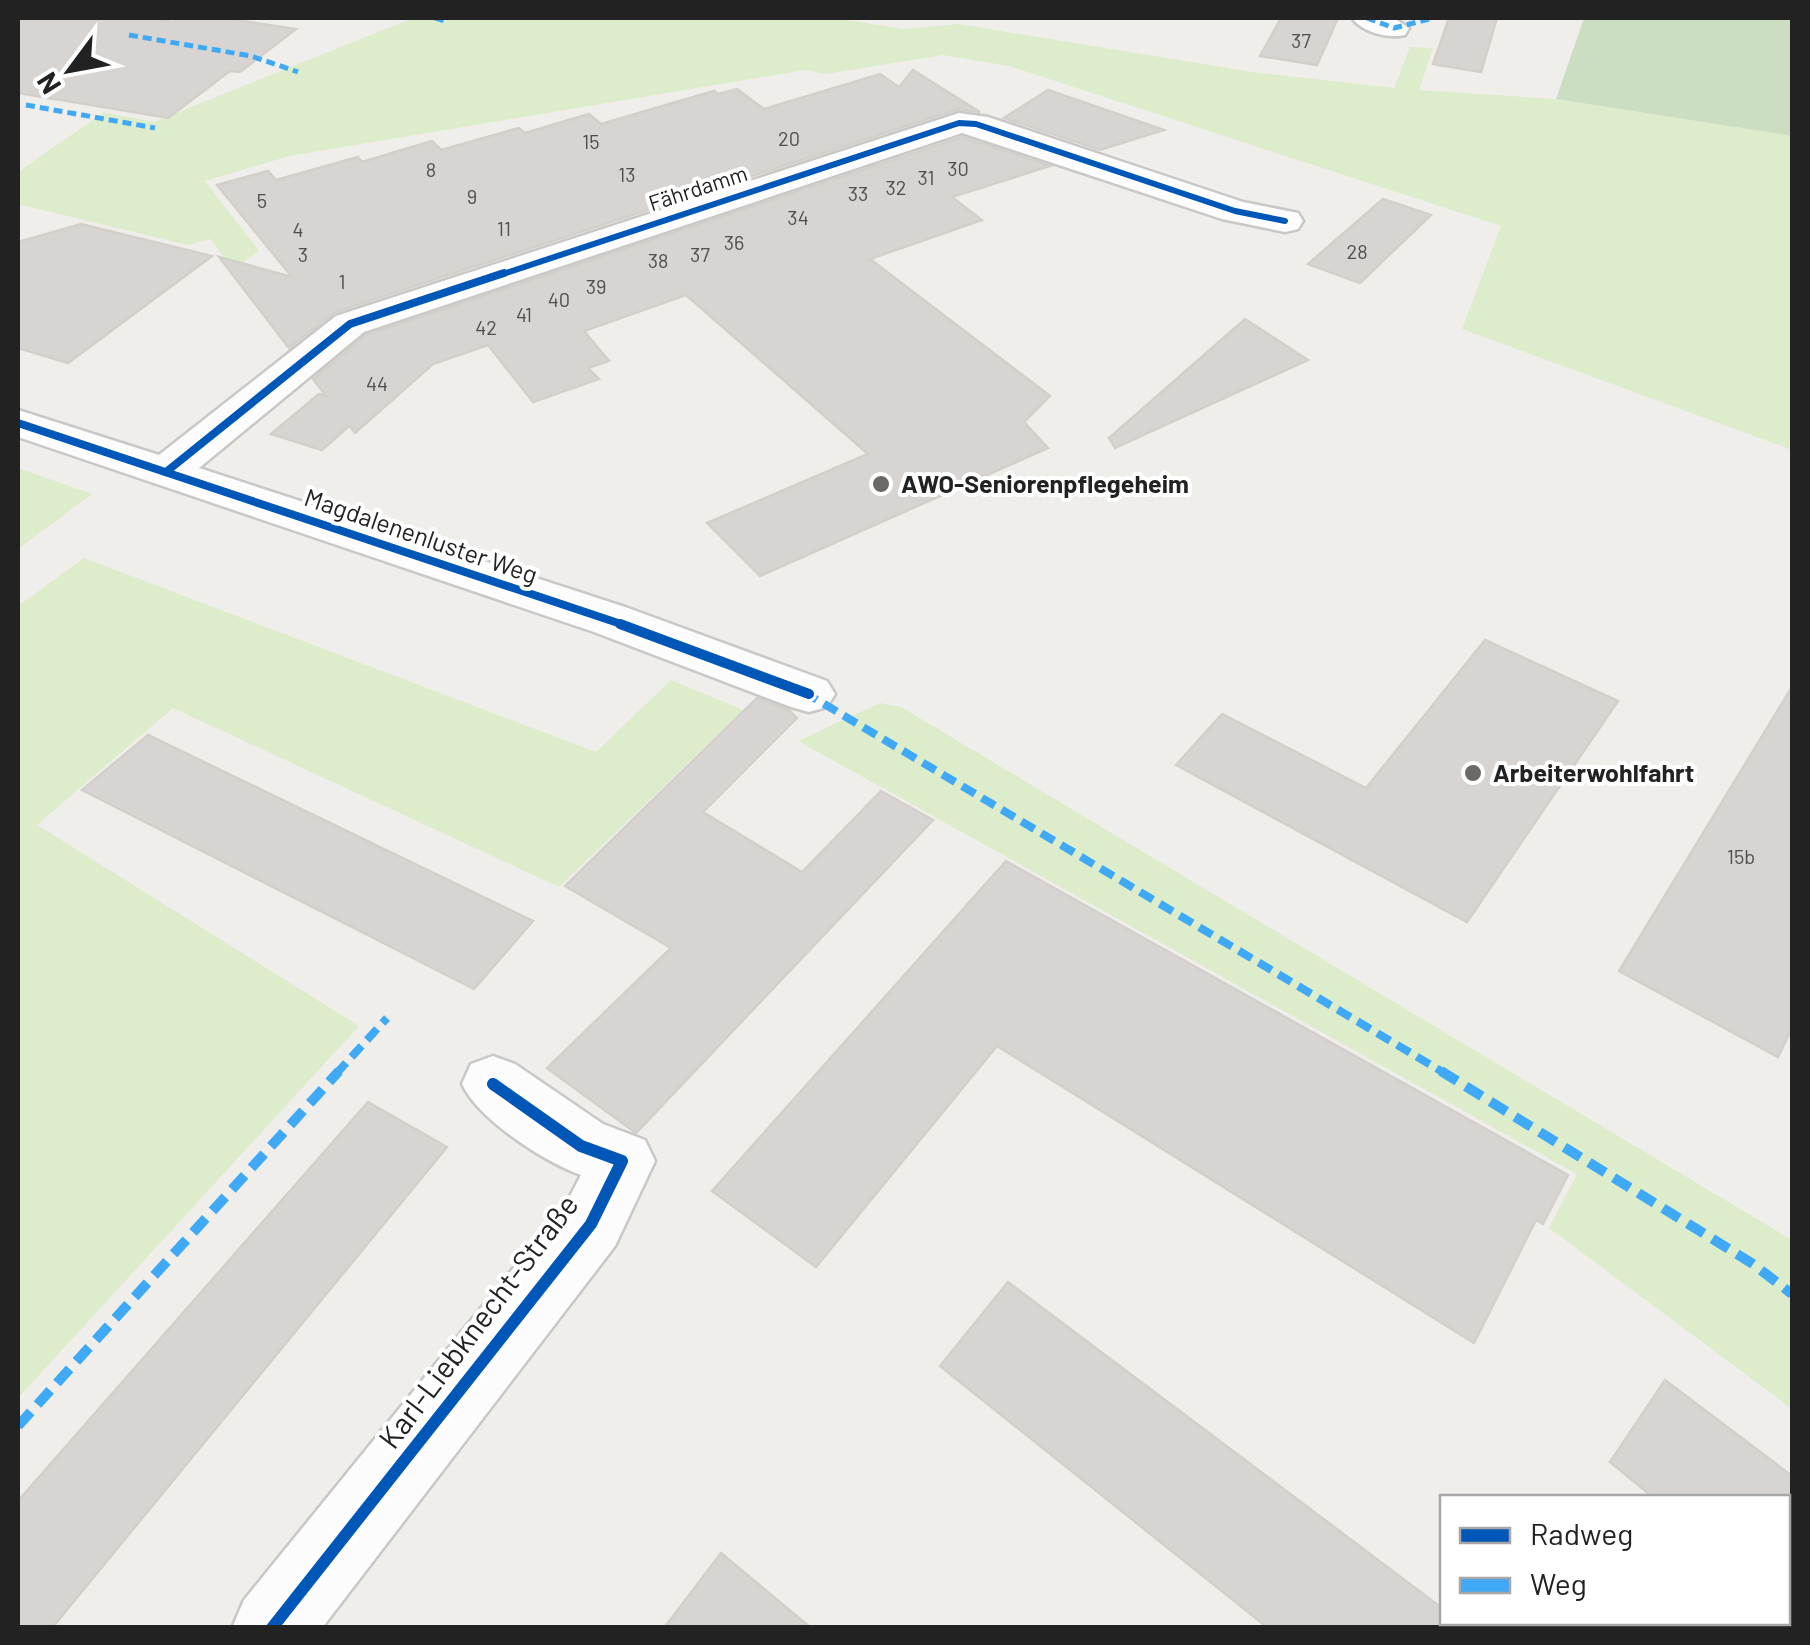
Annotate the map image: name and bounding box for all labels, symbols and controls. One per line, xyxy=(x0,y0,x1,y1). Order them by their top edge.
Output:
north arrow xyxy=(20,20,120,120)
house number: 37 xyxy=(1291,28,1311,52)
text: N xyxy=(29,67,67,101)
house number: 20 xyxy=(778,126,800,150)
house number: 15 xyxy=(582,129,600,153)
house number: 30 xyxy=(947,156,969,180)
house number: 8 xyxy=(426,157,436,181)
street label: Fährdamm xyxy=(645,159,750,215)
house number: 13 xyxy=(618,162,636,186)
house number: 31 xyxy=(917,165,935,189)
house number: 32 xyxy=(885,175,907,199)
house number: 33 xyxy=(848,181,868,205)
house number: 9 xyxy=(467,184,477,208)
house number: 5 xyxy=(257,188,267,212)
house number: 34 xyxy=(787,205,809,229)
house number: 11 xyxy=(497,216,511,240)
house number: 4 xyxy=(292,217,304,241)
house number: 36 xyxy=(724,230,744,254)
house number: 28 xyxy=(1346,239,1368,263)
house number: 3 xyxy=(298,242,308,266)
house number: 37 xyxy=(690,242,710,266)
house number: 38 xyxy=(648,248,668,272)
house number: 1 xyxy=(339,269,346,293)
house number: 39 xyxy=(586,274,606,298)
house number: 40 xyxy=(548,287,570,311)
house number: 41 xyxy=(516,302,532,326)
house number: 42 xyxy=(475,315,497,339)
house number: 44 xyxy=(366,371,388,395)
place label: AWO-Seniorenpflegeheim xyxy=(901,468,1189,498)
marker: AWO-Seniorenpflegeheim xyxy=(870,473,892,495)
street label: Magdalenenluster Weg xyxy=(301,481,542,589)
place label: Arbeiterwohlfahrt xyxy=(1493,757,1694,787)
marker: Arbeiterwohlfahrt xyxy=(1462,762,1484,784)
house number: 15b xyxy=(1727,844,1755,868)
street label: Karl-Liebknecht-Straße xyxy=(370,1187,585,1455)
legend xyxy=(1440,1495,1790,1625)
text: Radweg xyxy=(1530,1515,1633,1551)
text: Weg xyxy=(1530,1565,1587,1601)

